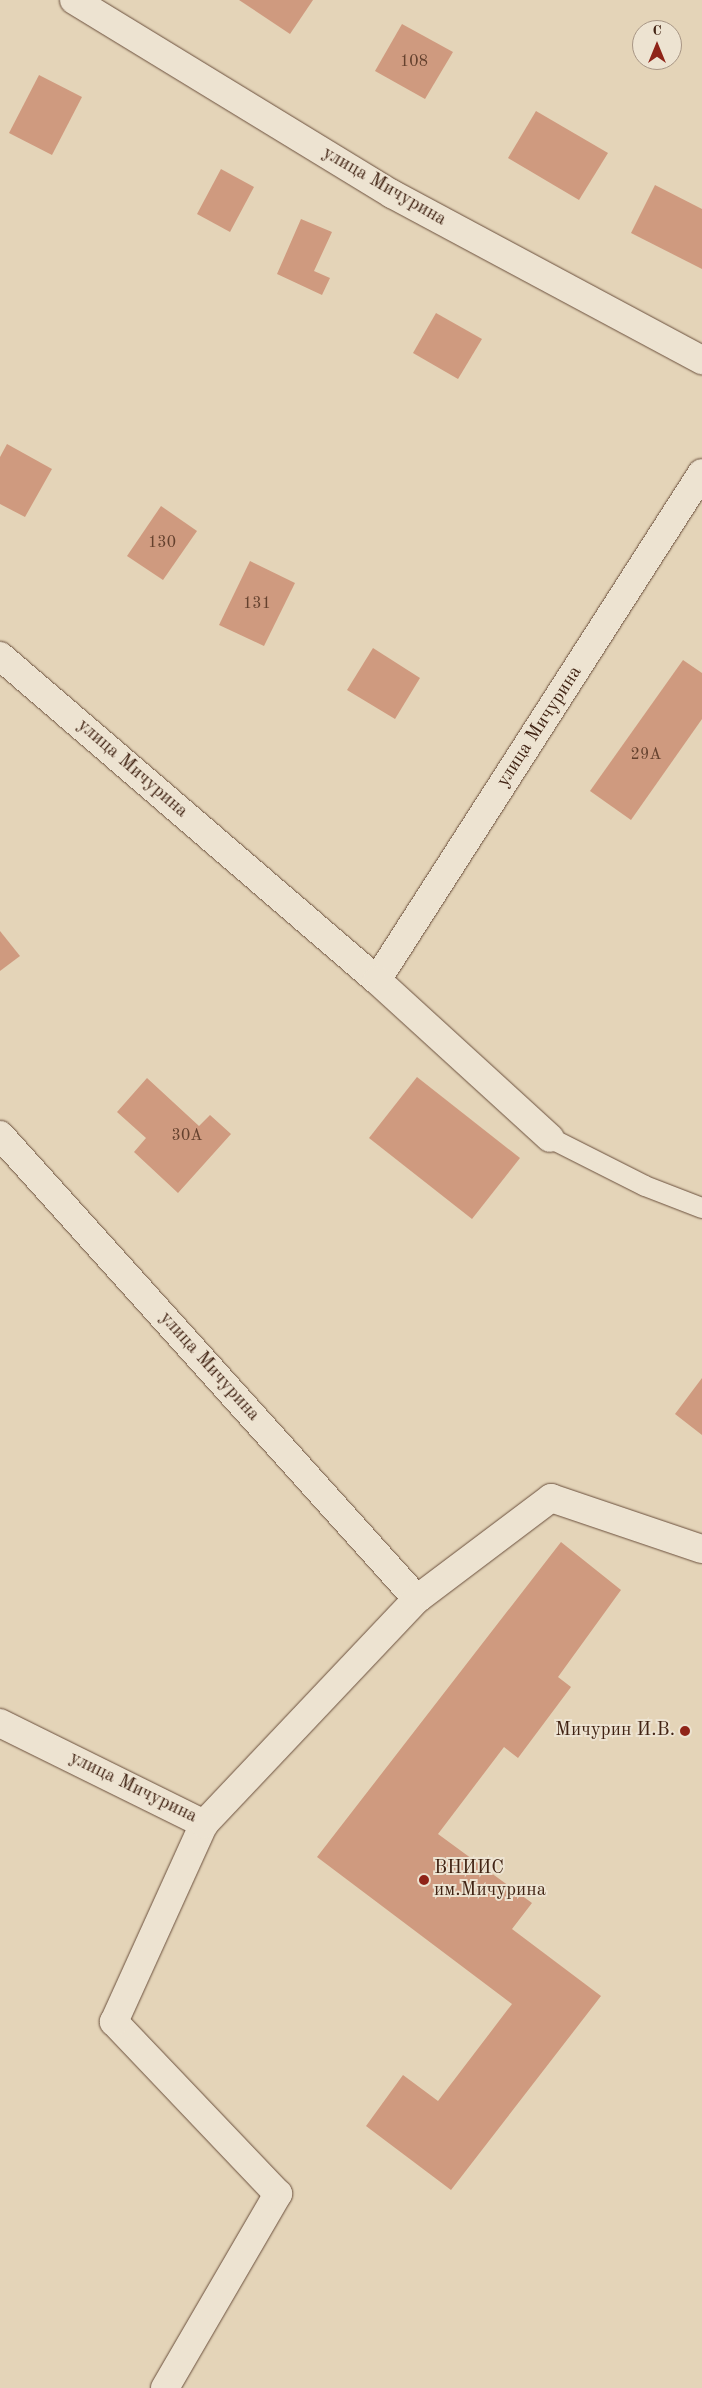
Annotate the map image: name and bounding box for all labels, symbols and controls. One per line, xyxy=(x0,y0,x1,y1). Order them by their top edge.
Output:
north arrow xyxy=(632,20,682,70)
text: С xyxy=(652,24,662,38)
house number: 108 xyxy=(400,52,428,72)
street label: улица Мичурина xyxy=(318,142,450,232)
house number: 130 xyxy=(148,533,176,553)
house number: 131 xyxy=(243,594,271,614)
street label: улица Мичурина xyxy=(492,662,588,792)
street label: улица Мичурина xyxy=(72,715,192,823)
house number: 29А xyxy=(631,745,661,765)
house number: 30А xyxy=(172,1126,202,1146)
street label: улица Мичурина xyxy=(154,1308,264,1426)
place label: Мичурин И.В. xyxy=(555,1720,675,1742)
marker: Мичурин И.В. xyxy=(679,1725,691,1737)
street label: улица Мичурина xyxy=(65,1747,201,1829)
place label: ВНИИС им.Мичурина xyxy=(434,1858,546,1902)
marker: ВНИИС им.Мичурина xyxy=(418,1874,430,1886)

